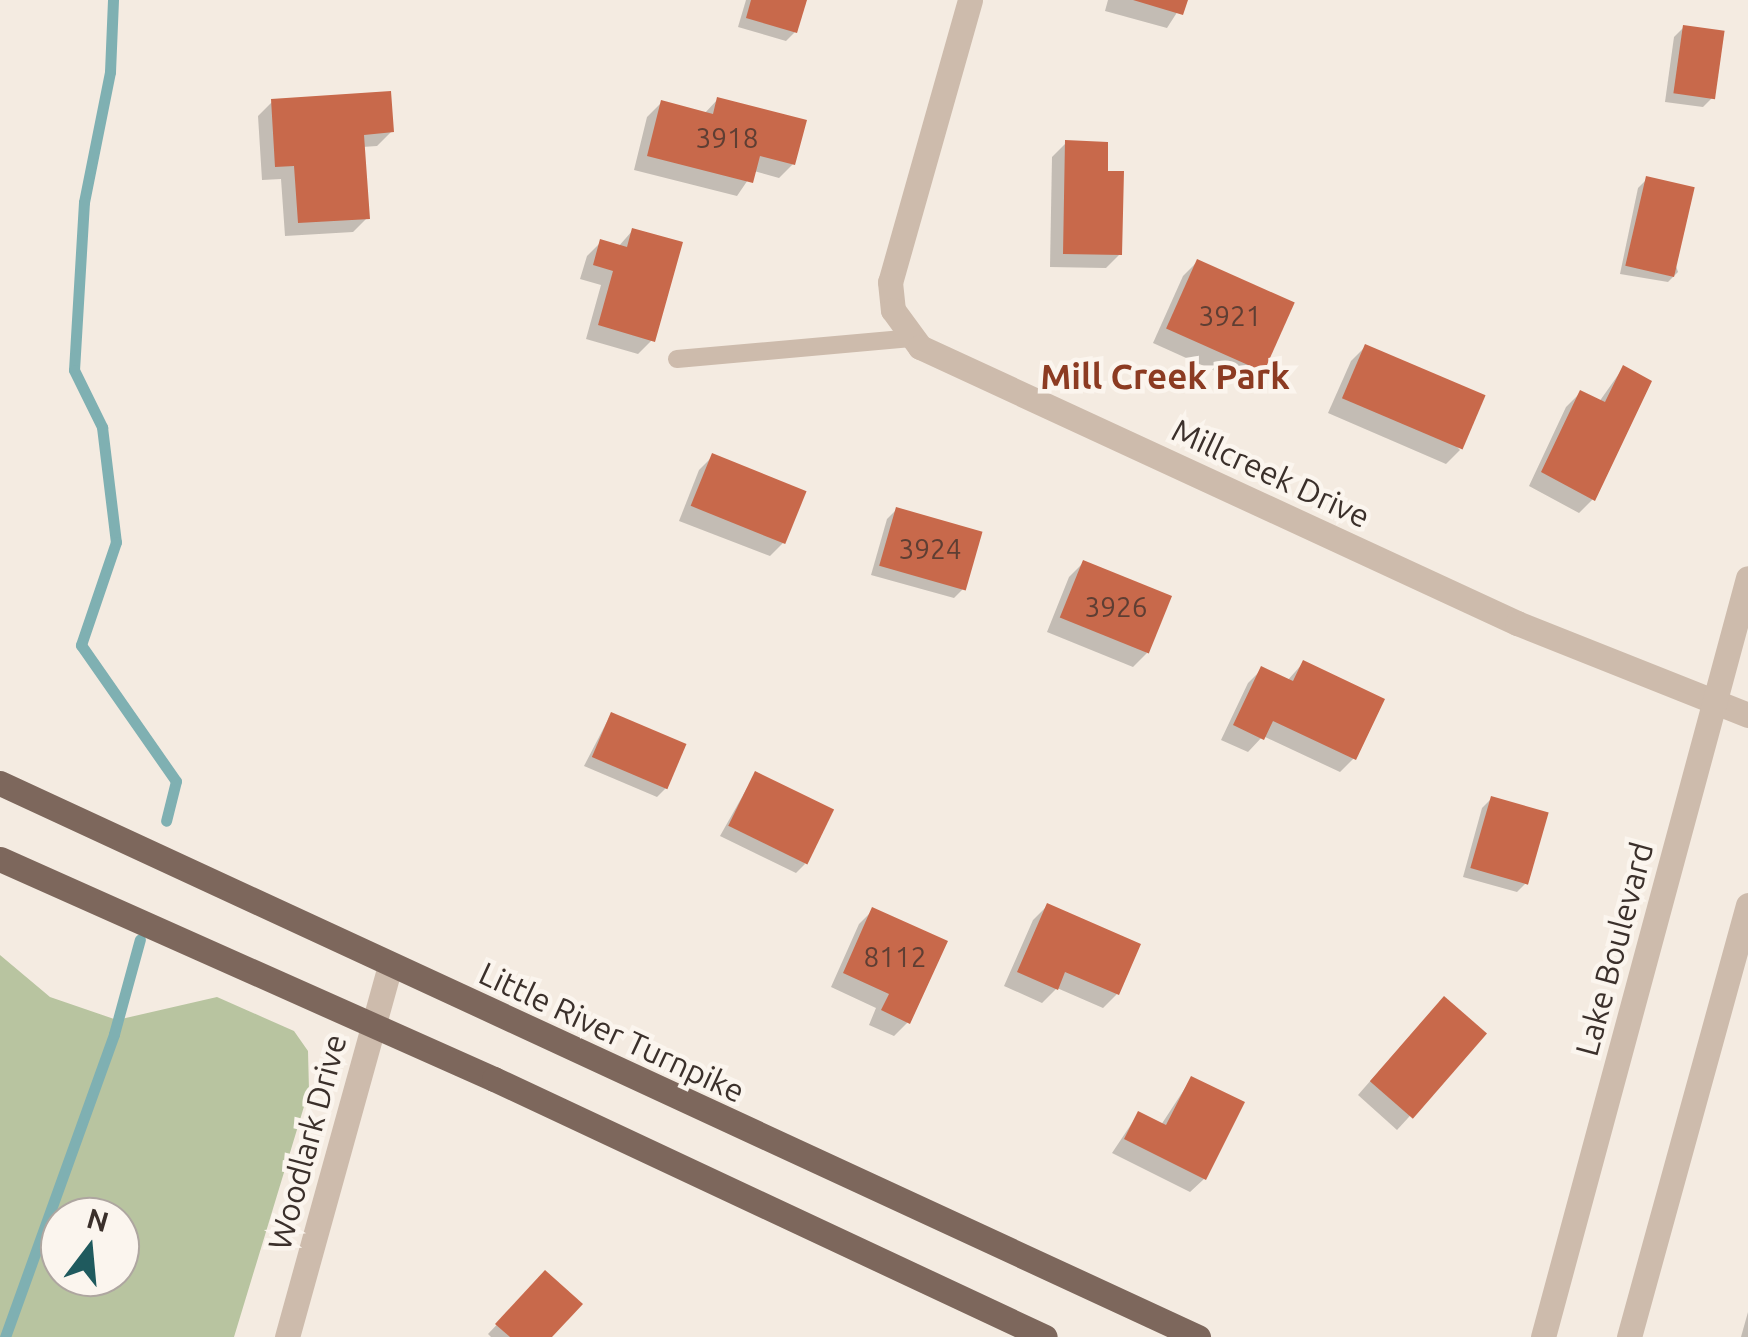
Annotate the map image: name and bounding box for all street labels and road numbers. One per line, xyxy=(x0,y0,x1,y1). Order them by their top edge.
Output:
street label: Millcreek Drive xyxy=(1166,410,1376,536)
street label: Lake Boulevard xyxy=(1567,838,1661,1060)
street label: Little River Turnpike xyxy=(473,954,751,1110)
street label: Woodlark Drive xyxy=(260,1030,354,1254)

